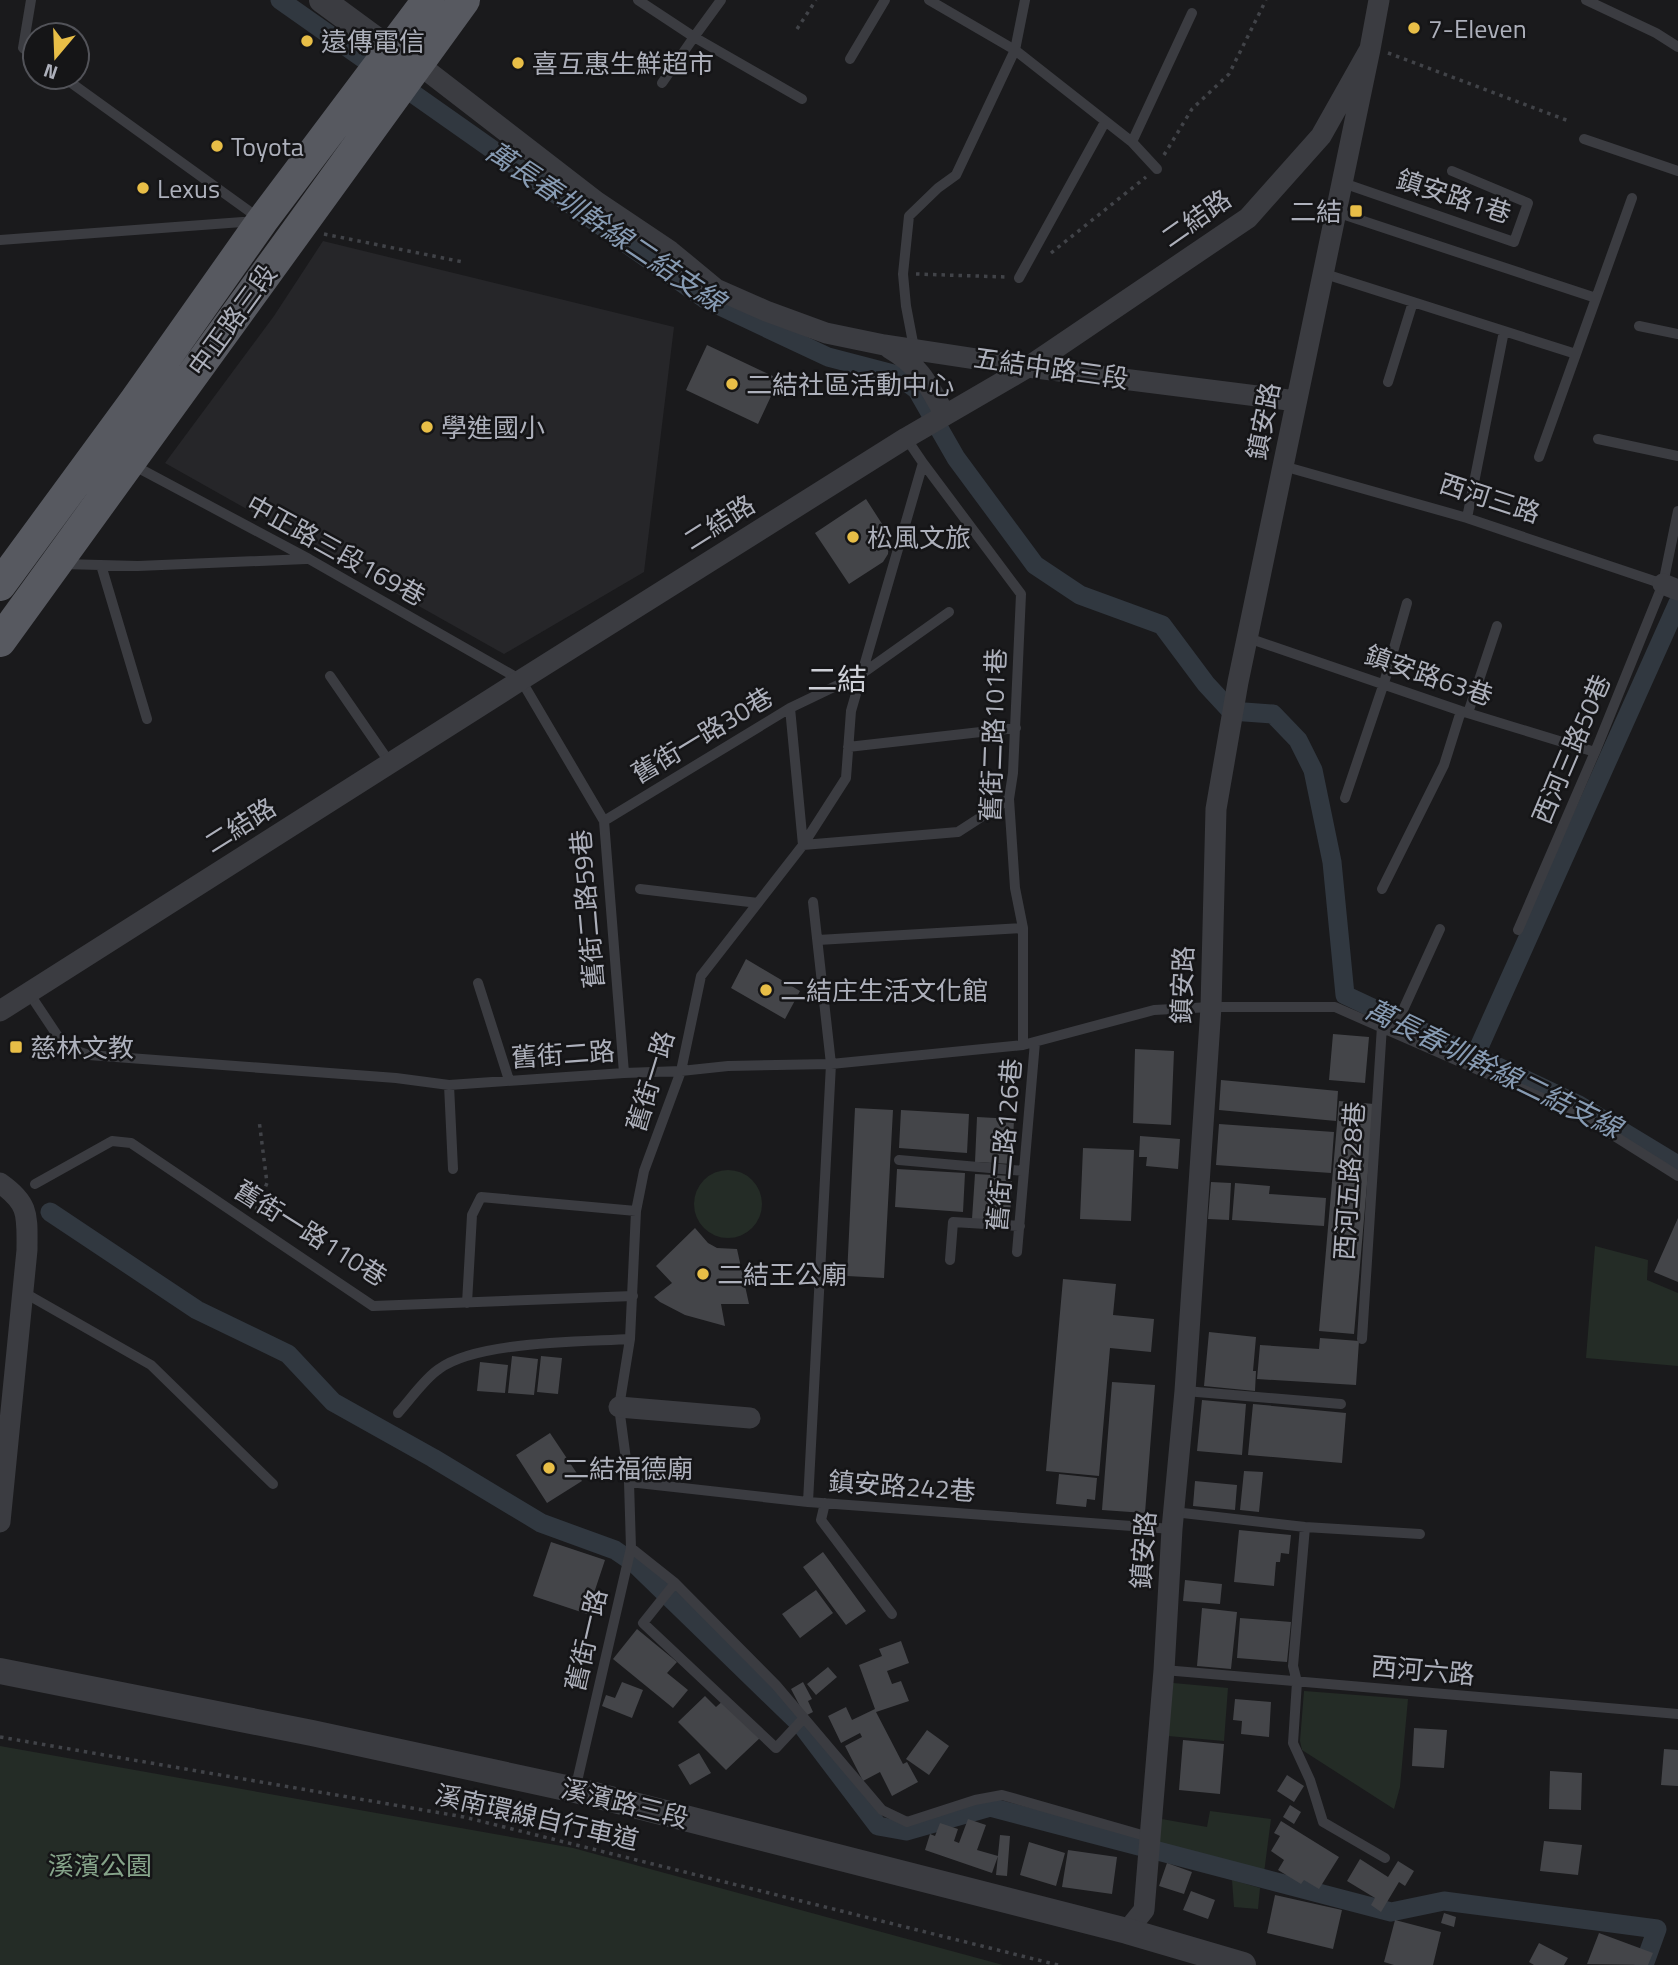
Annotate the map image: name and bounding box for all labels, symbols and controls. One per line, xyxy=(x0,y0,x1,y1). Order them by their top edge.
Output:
place label: 7-Eleven xyxy=(1428,9,1527,48)
marker: 7-Eleven xyxy=(1406,20,1422,36)
north arrow xyxy=(21,21,91,91)
place label: 遠傳電信 xyxy=(321,22,425,61)
marker: 遠傳電信 xyxy=(299,33,315,49)
place label: 喜互惠生鮮超市 xyxy=(532,44,714,83)
marker: 喜互惠生鮮超市 xyxy=(510,55,526,71)
text: N xyxy=(39,57,61,88)
place label: Toyota xyxy=(231,127,304,166)
water label: 萬長春圳幹線二結支線 xyxy=(478,130,737,324)
marker: Toyota xyxy=(209,138,225,154)
street label: 鎮安路1巷 xyxy=(1392,159,1516,233)
place label: Lexus xyxy=(157,169,220,208)
marker: Lexus xyxy=(135,180,151,196)
street label: 二結路 xyxy=(1153,180,1239,256)
place label: 二結 xyxy=(1290,192,1342,231)
marker: 二結 xyxy=(1348,203,1364,219)
street label: 中正路三段 xyxy=(178,256,286,384)
street label: 五結中路三段 xyxy=(971,338,1131,398)
place label: 二結社區活動中心 xyxy=(746,365,954,404)
marker: 二結社區活動中心 xyxy=(724,376,740,392)
street label: 鎮安路 xyxy=(1236,379,1290,463)
place label: 學進國小 xyxy=(441,408,545,447)
marker: 學進國小 xyxy=(419,419,435,435)
street label: 西河三路 xyxy=(1435,463,1545,533)
street label: 中正路三段169巷 xyxy=(239,485,433,615)
street label: 二結路 xyxy=(676,485,762,559)
place label: 松風文旅 xyxy=(867,518,971,557)
marker: 松風文旅 xyxy=(845,529,861,545)
street label: 鎮安路63巷 xyxy=(1360,635,1498,715)
street label: 舊街二路101巷 xyxy=(970,648,1016,822)
district label: 二結 xyxy=(807,656,867,702)
street label: 西河三路50巷 xyxy=(1522,668,1620,830)
street label: 舊街一路30巷 xyxy=(624,677,780,793)
street label: 二結路 xyxy=(197,788,283,862)
street label: 舊街二路59巷 xyxy=(561,828,613,990)
street label: 鎮安路 xyxy=(1161,945,1203,1025)
place label: 二結庄生活文化館 xyxy=(780,971,988,1010)
marker: 二結庄生活文化館 xyxy=(758,982,774,998)
water label: 萬長春圳幹線二結支線 xyxy=(1359,987,1632,1150)
street label: 舊街一路 xyxy=(616,1026,684,1136)
place label: 慈林文教 xyxy=(30,1028,134,1067)
street label: 舊街二路 xyxy=(510,1031,616,1077)
marker: 慈林文教 xyxy=(8,1039,24,1055)
street label: 舊街二路126巷 xyxy=(977,1057,1031,1233)
street label: 西河五路28巷 xyxy=(1324,1100,1374,1262)
street label: 舊街一路110巷 xyxy=(227,1170,395,1296)
place label: 二結王公廟 xyxy=(717,1255,847,1294)
marker: 二結王公廟 xyxy=(695,1266,711,1282)
place label: 二結福德廟 xyxy=(563,1449,693,1488)
marker: 二結福德廟 xyxy=(541,1460,557,1476)
street label: 鎮安路242巷 xyxy=(827,1461,977,1511)
street label: 鎮安路 xyxy=(1121,1510,1165,1590)
street label: 舊街一路 xyxy=(555,1585,617,1695)
street label: 西河六路 xyxy=(1369,1646,1477,1694)
street label: 溪濱路三段 xyxy=(557,1768,693,1838)
street label: 溪南環線自行車道 xyxy=(431,1775,643,1859)
park label: 溪濱公園 xyxy=(48,1846,152,1885)

